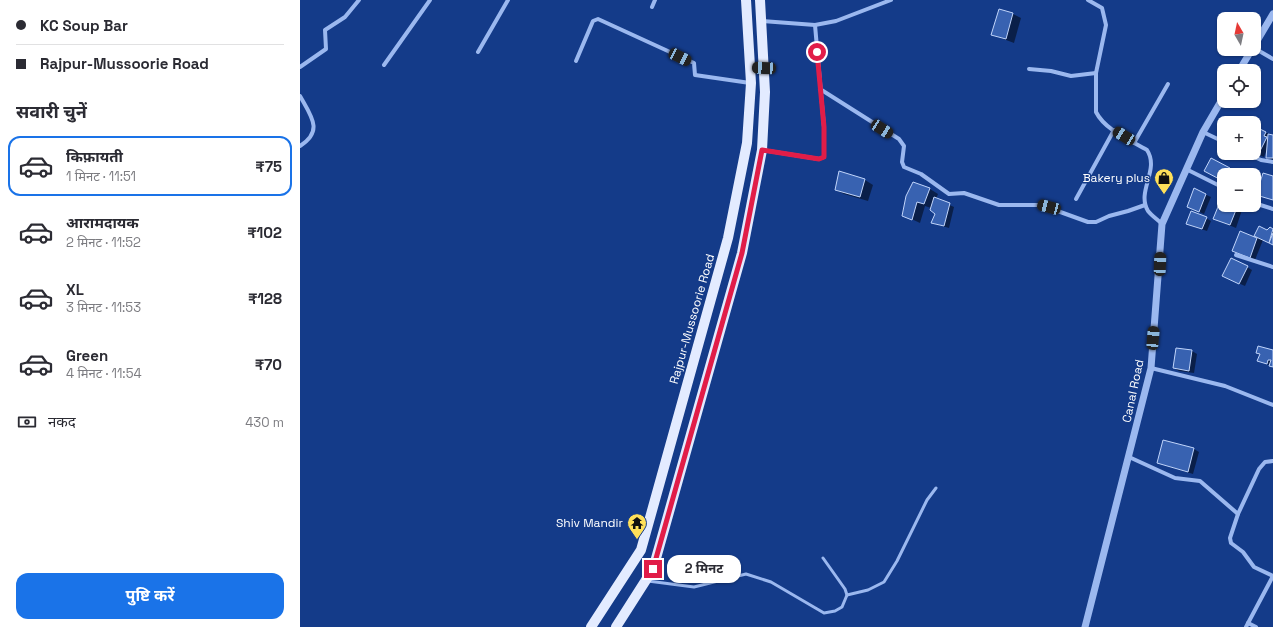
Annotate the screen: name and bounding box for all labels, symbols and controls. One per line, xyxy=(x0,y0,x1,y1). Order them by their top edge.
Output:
north arrow xyxy=(1217,12,1261,56)
map controls xyxy=(1217,12,1261,212)
text: KC Soup Bar xyxy=(40,16,128,35)
route start xyxy=(808,43,826,61)
car xyxy=(667,46,693,68)
text: Rajpur-Mussoorie Road xyxy=(40,54,209,73)
car xyxy=(752,61,776,75)
button: locate xyxy=(1217,64,1261,108)
text: सवारी चुनें xyxy=(16,100,87,123)
button: + xyxy=(1217,116,1261,160)
car xyxy=(869,117,895,141)
car xyxy=(1111,125,1137,147)
text: किफ़ायती xyxy=(66,147,123,166)
icon: car xyxy=(18,148,54,184)
text: ₹75 xyxy=(255,157,282,176)
shop icon: Bakery plus xyxy=(1153,167,1175,195)
text: 1 मिनट · 11:51 xyxy=(66,168,136,185)
button: − xyxy=(1217,168,1261,212)
place label: Bakery plus xyxy=(1083,170,1150,186)
car xyxy=(1036,198,1062,216)
text: आरामदायक xyxy=(66,213,139,232)
icon: car xyxy=(18,214,54,250)
text: ₹102 xyxy=(247,223,282,242)
text: 2 मिनट · 11:52 xyxy=(66,234,141,251)
street label: Rajpur-Mussoorie Road xyxy=(666,252,718,386)
car xyxy=(1154,252,1166,276)
icon: car xyxy=(18,280,54,316)
text: XL xyxy=(66,280,84,299)
text: ₹128 xyxy=(248,289,282,308)
text: 3 मिनट · 11:53 xyxy=(66,299,141,316)
car xyxy=(1146,326,1160,350)
icon: car xyxy=(18,346,54,382)
text: Green xyxy=(66,346,108,365)
text: ₹70 xyxy=(255,355,282,374)
street label: Canal Road xyxy=(1118,358,1148,424)
text: 4 मिनट · 11:54 xyxy=(66,365,142,382)
icon: cash xyxy=(16,411,38,433)
text: नकद xyxy=(48,412,76,431)
text: 430 m xyxy=(245,414,284,431)
temple icon: Shiv Mandir xyxy=(626,512,648,540)
place label: Shiv Mandir xyxy=(556,515,623,531)
callout: 2 मिनट xyxy=(667,555,741,583)
route end xyxy=(644,560,662,578)
text: 2 मिनट xyxy=(685,560,723,577)
button: पुष्टि करें xyxy=(16,573,284,619)

